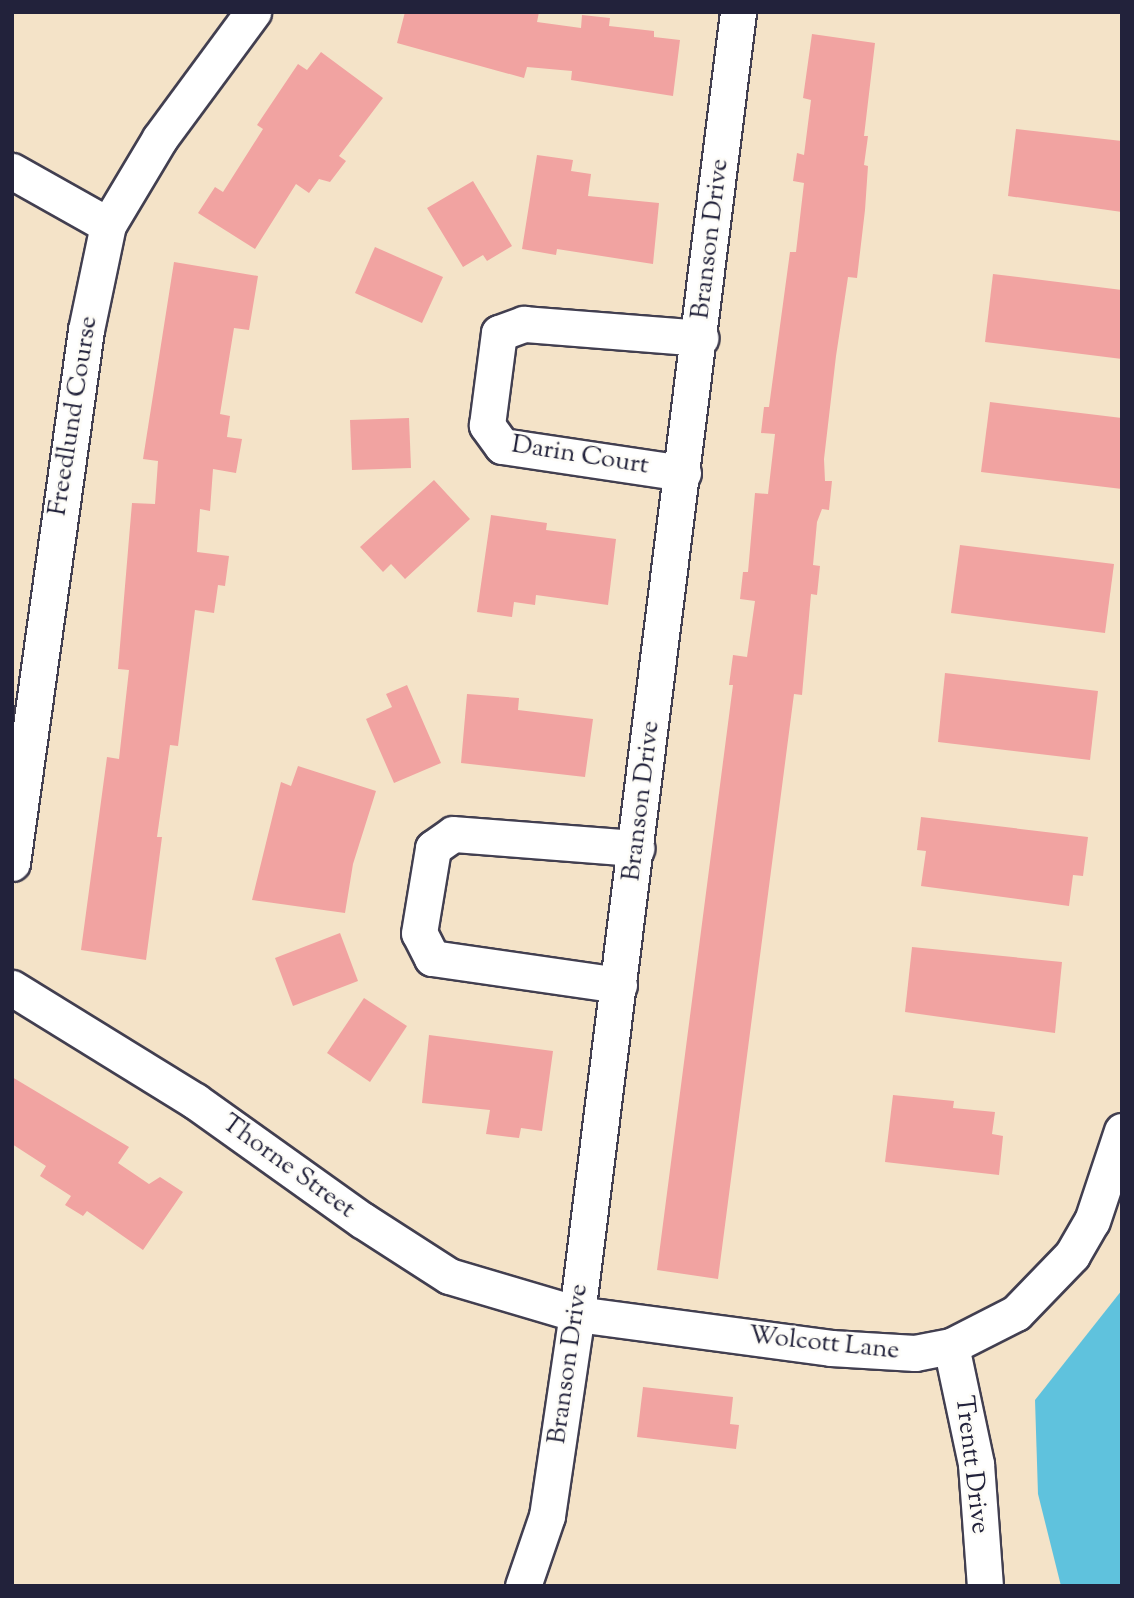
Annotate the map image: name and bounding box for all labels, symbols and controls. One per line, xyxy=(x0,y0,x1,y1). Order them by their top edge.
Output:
street label: Branson Drive xyxy=(686,157,736,321)
street label: Freedlund Course xyxy=(43,314,105,518)
street label: Darin Court xyxy=(509,430,651,482)
street label: Branson Drive xyxy=(617,719,667,883)
street label: Thorne Street xyxy=(215,1108,361,1226)
street label: Branson Drive xyxy=(542,1282,596,1446)
street label: Wolcott Lane xyxy=(747,1321,901,1367)
street label: Trentt Drive xyxy=(947,1394,995,1536)

